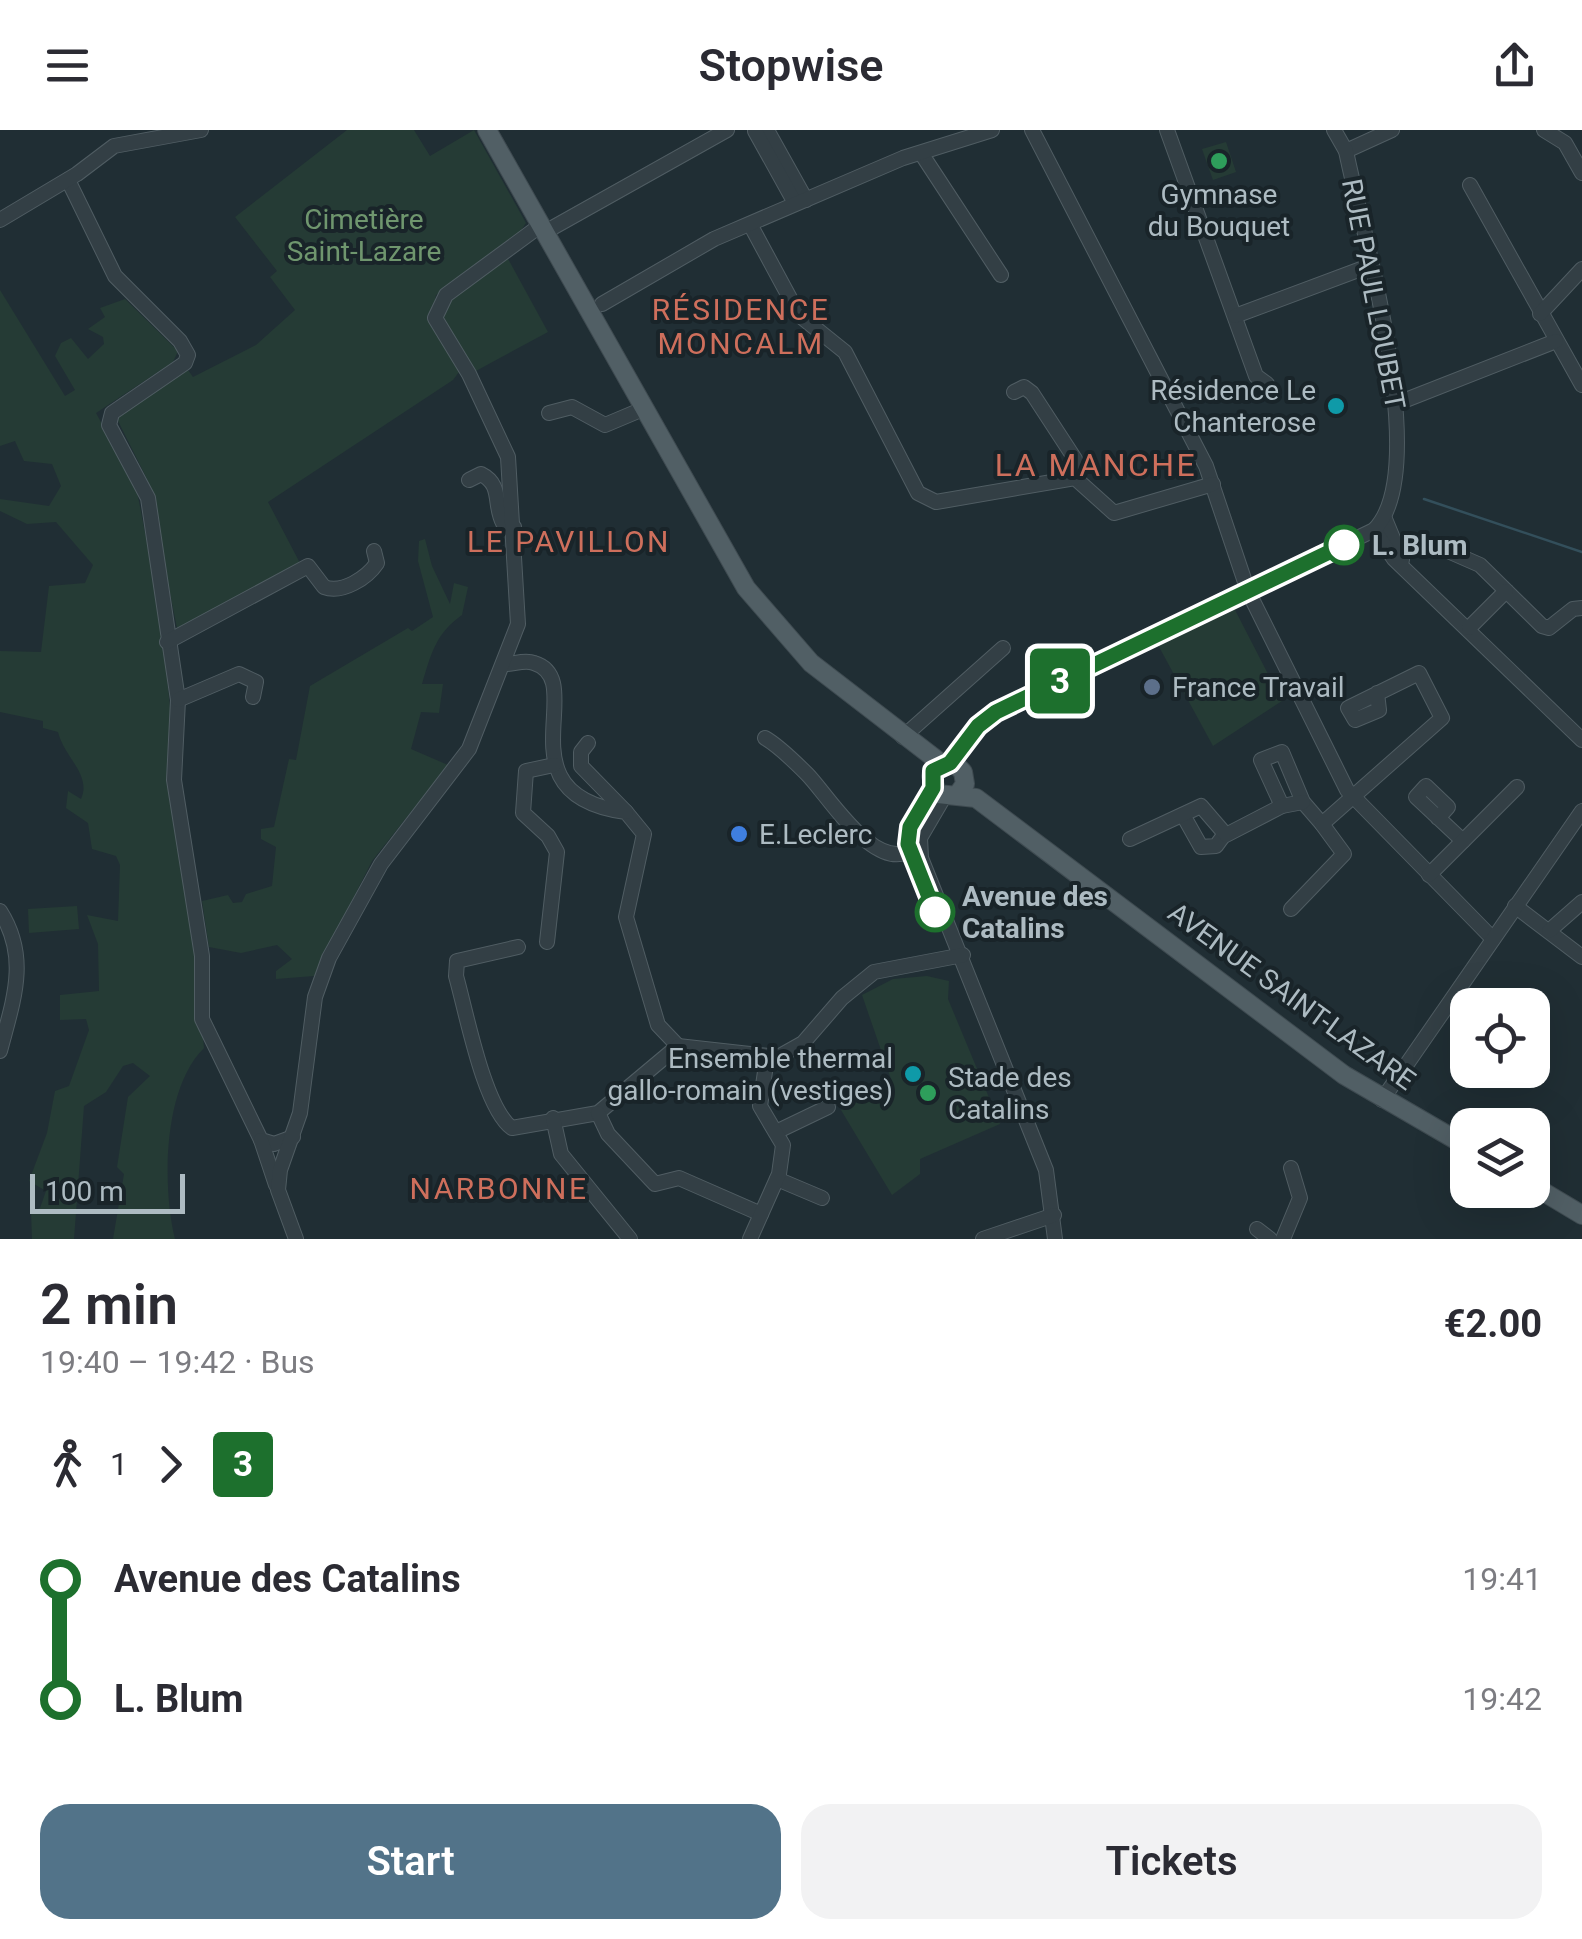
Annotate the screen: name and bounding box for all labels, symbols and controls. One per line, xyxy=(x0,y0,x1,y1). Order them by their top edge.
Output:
icon: menu xyxy=(40,38,95,93)
icon: share xyxy=(1487,38,1542,93)
text: Stopwise xyxy=(698,39,884,92)
marker: Gymnase du Bouquet xyxy=(1208,150,1230,172)
street label: RUE PAUL LOUBET xyxy=(1335,176,1412,412)
place label: Gymnase du Bouquet xyxy=(1148,178,1290,243)
park label: Cimetière Saint-Lazare xyxy=(287,203,441,268)
district label: RÉSIDENCE MONCALM xyxy=(652,292,830,361)
place label: Résidence Le Chanterose xyxy=(1150,374,1316,439)
marker: Résidence Le Chanterose xyxy=(1325,395,1347,417)
district label: LA MANCHE xyxy=(995,446,1197,484)
district label: LE PAVILLON xyxy=(467,524,671,559)
marker: L. Blum xyxy=(1325,526,1363,564)
place label: L. Blum xyxy=(1372,529,1467,562)
line badge: 3 xyxy=(1028,648,1092,714)
text: 3 xyxy=(1050,661,1070,702)
place label: France Travail xyxy=(1172,671,1345,704)
marker: France Travail xyxy=(1141,676,1163,698)
place label: E.Leclerc xyxy=(759,818,872,851)
marker: E.Leclerc xyxy=(728,823,750,845)
place label: Avenue des Catalins xyxy=(962,880,1108,945)
marker: Avenue des Catalins xyxy=(916,893,954,931)
street label: AVENUE SAINT-LAZARE xyxy=(1162,896,1422,1097)
map controls xyxy=(1450,988,1550,1208)
button: locate xyxy=(1450,988,1550,1088)
place label: Ensemble thermal gallo-romain (vestiges) xyxy=(608,1042,893,1107)
place label: Stade des Catalins xyxy=(948,1061,1072,1126)
marker: Ensemble thermal gallo-romain (vestiges) xyxy=(902,1063,924,1085)
marker: Stade des Catalins xyxy=(917,1082,939,1104)
button: layers xyxy=(1450,1108,1550,1208)
scale bar xyxy=(30,1169,185,1214)
district label: NARBONNE xyxy=(410,1171,588,1206)
text: 100 m xyxy=(45,1175,124,1208)
text: 2 min xyxy=(40,1273,178,1337)
text: €2.00 xyxy=(1444,1302,1542,1346)
text: 19:40 – 19:42 · Bus xyxy=(40,1343,315,1381)
icon: walk xyxy=(40,1437,95,1492)
icon: forward xyxy=(143,1437,198,1492)
text: 3 xyxy=(233,1444,253,1485)
text: 1 xyxy=(110,1445,128,1483)
text: Avenue des Catalins xyxy=(114,1557,461,1601)
text: 19:41 xyxy=(1462,1560,1542,1598)
text: L. Blum xyxy=(114,1677,244,1721)
text: 19:42 xyxy=(1462,1680,1542,1718)
button: Start xyxy=(40,1804,781,1919)
button: Tickets xyxy=(801,1804,1542,1919)

